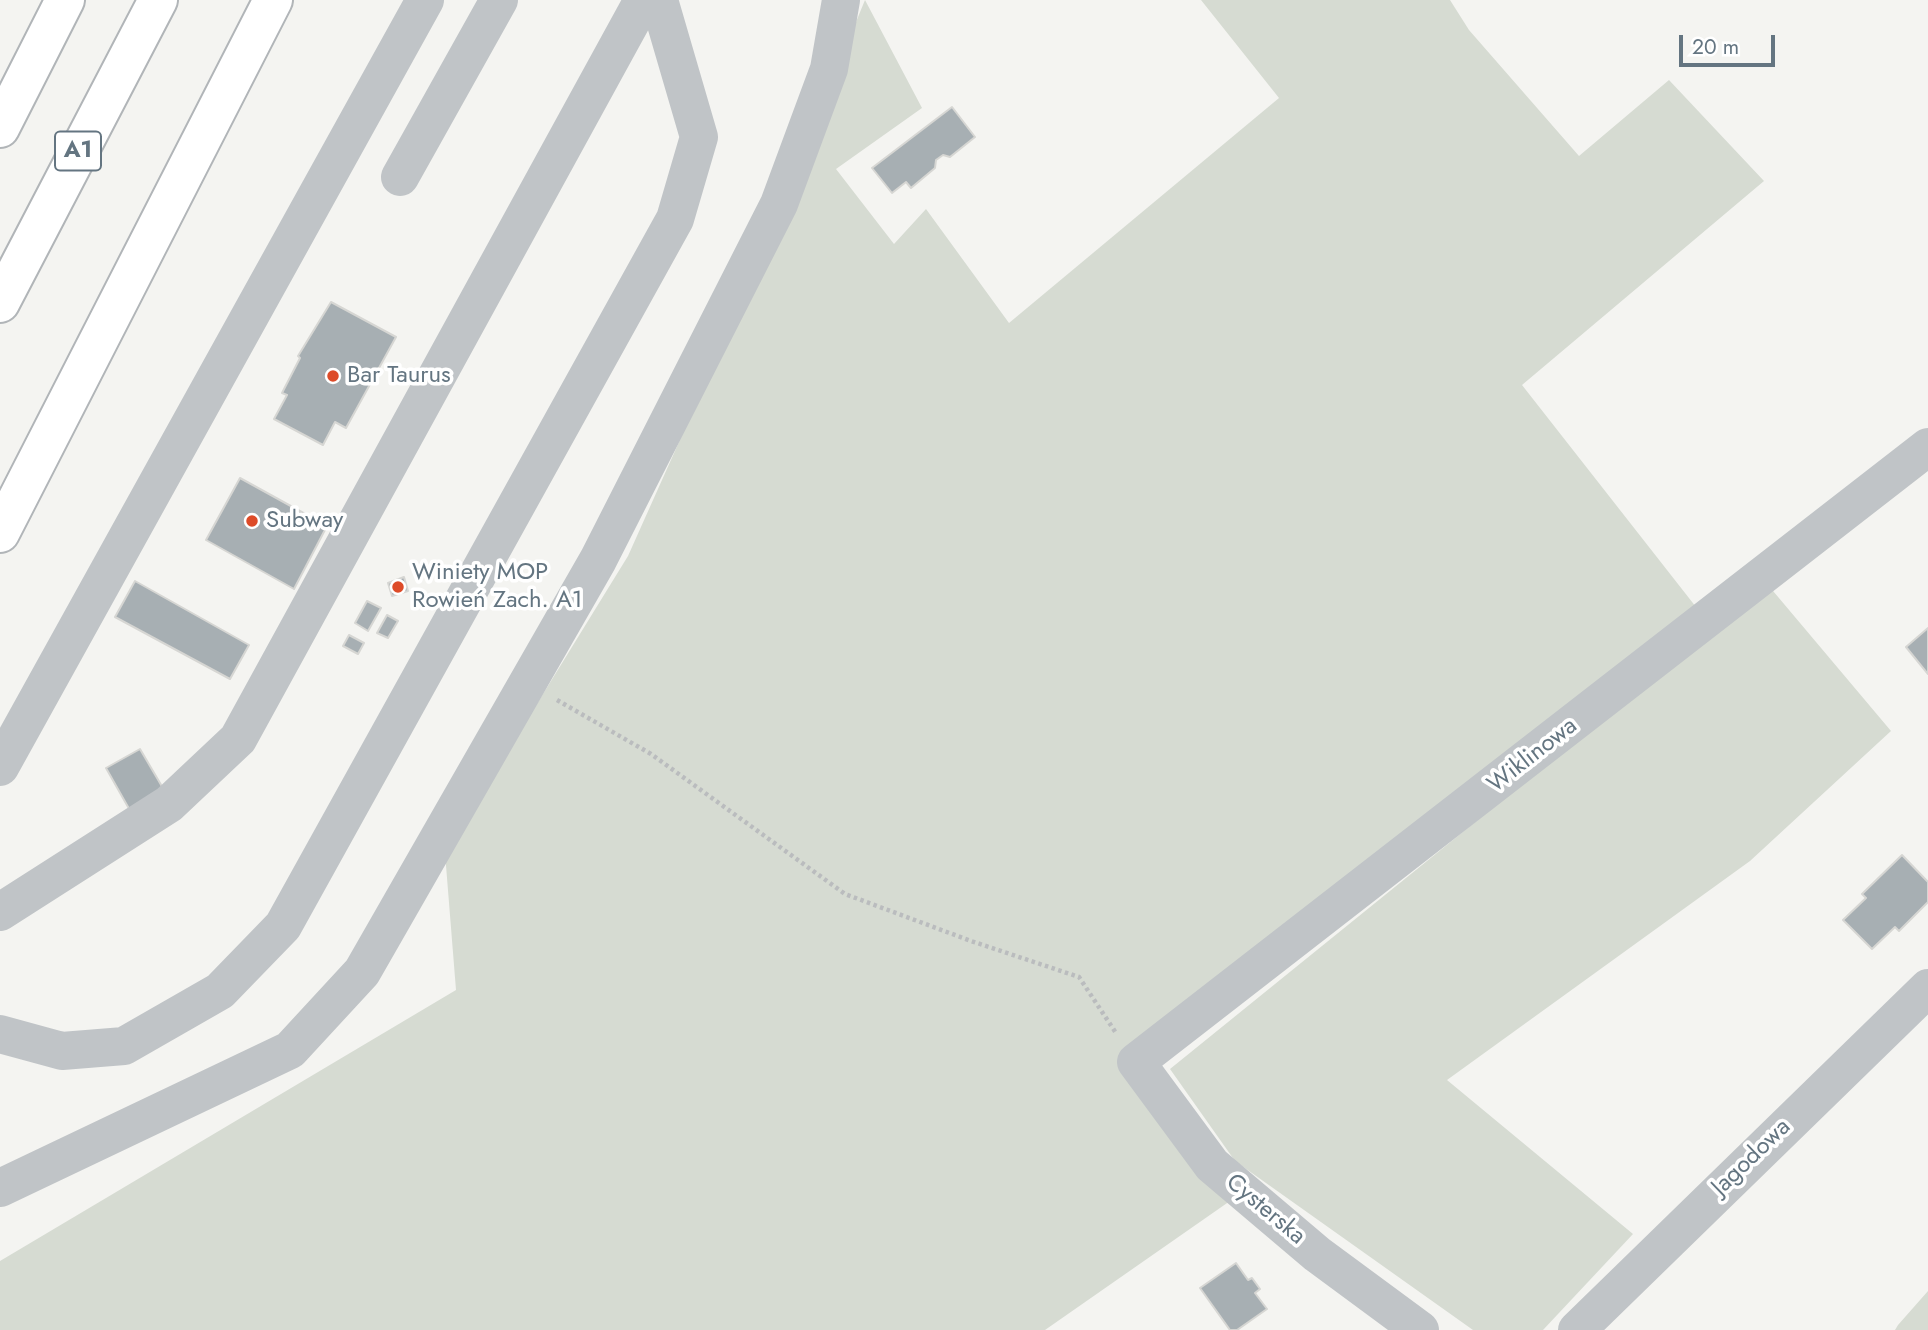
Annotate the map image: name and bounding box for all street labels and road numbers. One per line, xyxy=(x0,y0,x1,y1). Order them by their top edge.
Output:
road number: A1 xyxy=(55,132,101,170)
street label: Wiklinowa xyxy=(1483,712,1583,800)
street label: Jagodowa xyxy=(1707,1113,1797,1203)
street label: Cysterska xyxy=(1219,1169,1311,1251)

